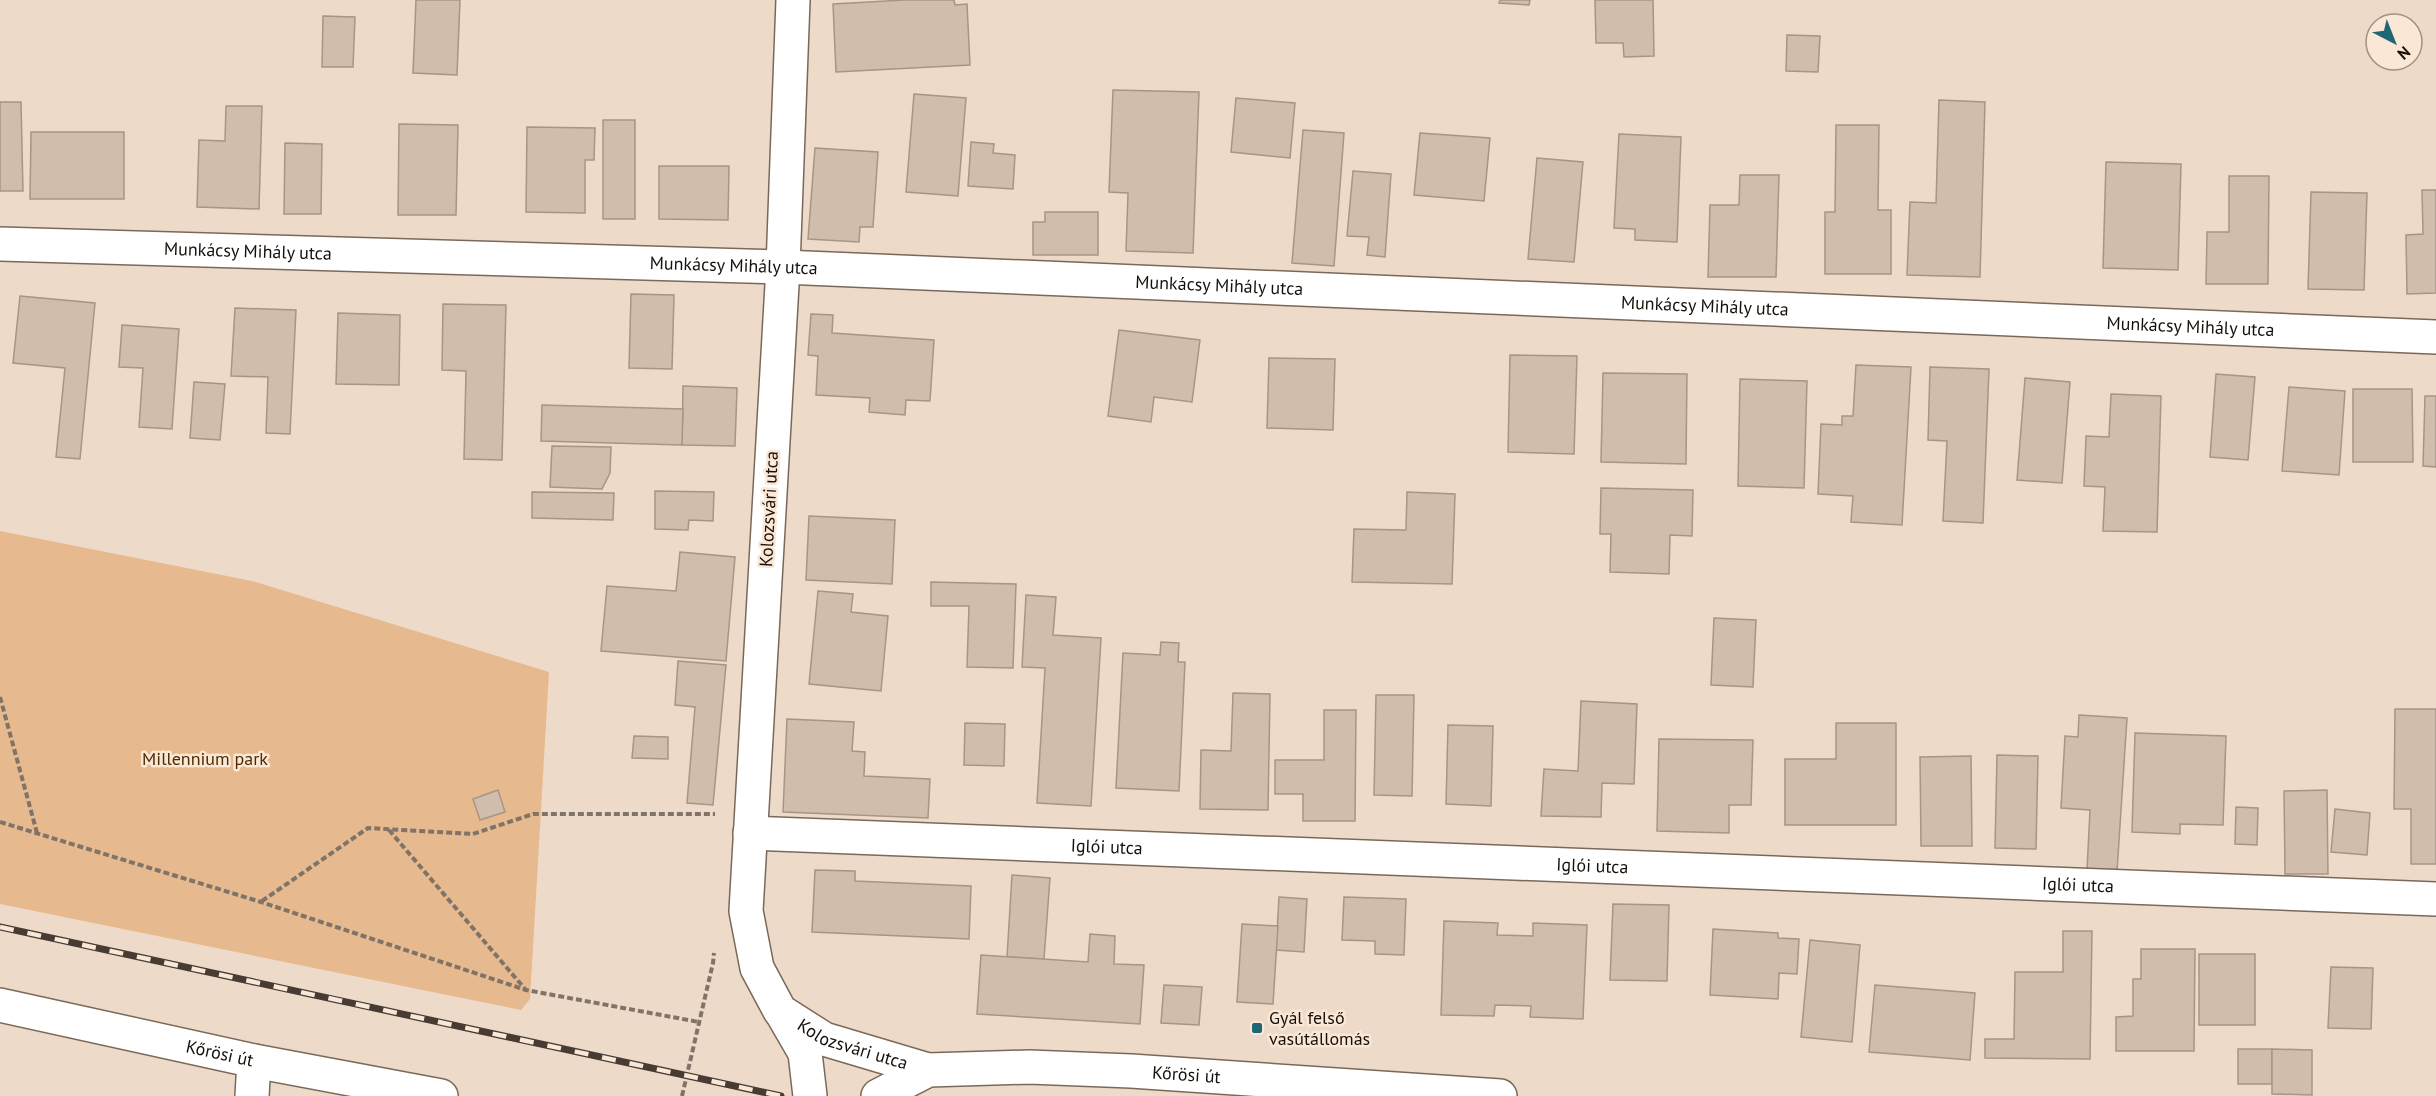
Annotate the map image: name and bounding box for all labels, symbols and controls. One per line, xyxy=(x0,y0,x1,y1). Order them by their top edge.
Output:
north arrow xyxy=(2364,12,2424,72)
text: N xyxy=(2393,42,2415,64)
street label: Munkácsy Mihály utca xyxy=(164,237,332,265)
street label: Munkácsy Mihály utca xyxy=(649,251,818,279)
street label: Munkácsy Mihály utca xyxy=(1135,270,1304,300)
street label: Munkácsy Mihály utca xyxy=(1620,290,1789,321)
street label: Munkácsy Mihály utca xyxy=(2106,311,2275,341)
street label: Kolozsvári utca xyxy=(754,450,783,568)
park label: Millennium park xyxy=(142,747,268,770)
street label: Iglói utca xyxy=(1070,834,1143,859)
street label: Iglói utca xyxy=(1556,853,1629,878)
street label: Iglói utca xyxy=(2042,872,2115,897)
place label: Gyál felső vasútállomás xyxy=(1269,1006,1370,1050)
street label: Kolozsvári utca xyxy=(793,1013,911,1074)
marker: Gyál felső vasútállomás xyxy=(1250,1021,1264,1035)
street label: Kőrösi út xyxy=(184,1034,256,1072)
street label: Kőrösi út xyxy=(1151,1060,1221,1088)

